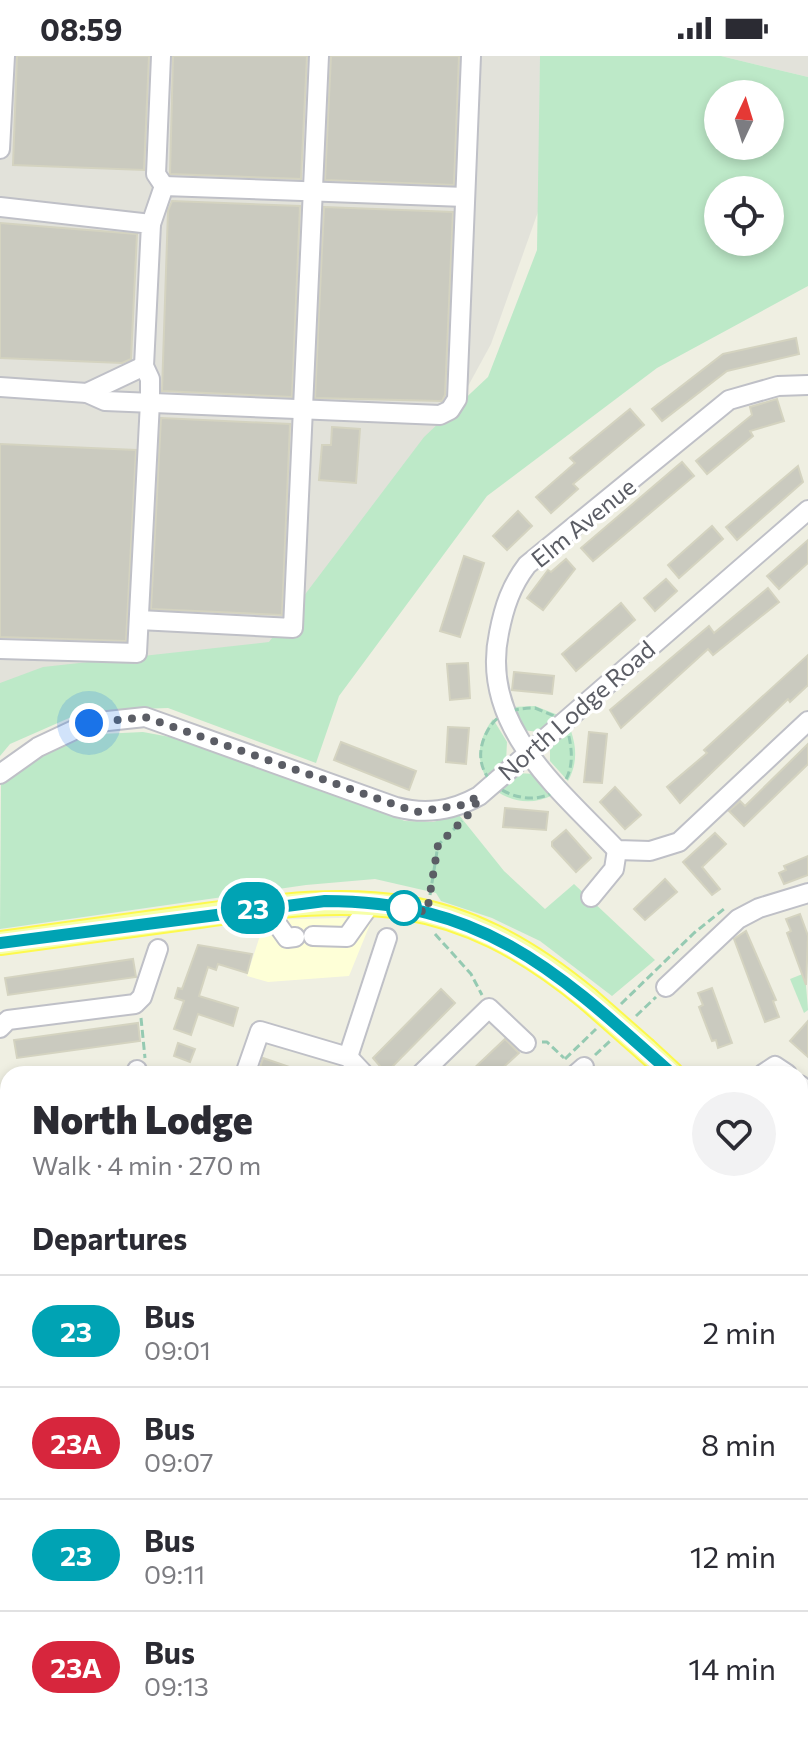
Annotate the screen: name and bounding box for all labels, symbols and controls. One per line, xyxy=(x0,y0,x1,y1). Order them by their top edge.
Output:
text: 08:59 xyxy=(40,10,122,47)
north arrow xyxy=(704,80,784,160)
map controls xyxy=(704,80,784,256)
button: locate xyxy=(704,176,784,256)
street label: Elm Avenue xyxy=(525,471,641,573)
street label: North Lodge Road xyxy=(492,634,660,786)
your location xyxy=(69,703,109,743)
line badge: 23 xyxy=(217,882,289,934)
text: 23 xyxy=(237,891,269,925)
unlabelled marker xyxy=(387,891,421,925)
button: heart xyxy=(692,1092,776,1176)
text: North Lodge xyxy=(32,1095,253,1142)
text: Walk · 4 min · 270 m xyxy=(32,1149,261,1180)
text: Departures xyxy=(32,1219,187,1256)
text: Bus xyxy=(144,1297,195,1334)
text: 2 min xyxy=(703,1313,776,1350)
text: 23 xyxy=(60,1314,92,1348)
text: 09:01 xyxy=(144,1334,211,1365)
text: Bus xyxy=(144,1409,195,1446)
text: 8 min xyxy=(701,1425,776,1462)
text: 23A xyxy=(50,1426,102,1460)
text: 09:07 xyxy=(144,1446,213,1477)
text: Bus xyxy=(144,1521,195,1558)
text: 12 min xyxy=(690,1537,776,1574)
text: 23 xyxy=(60,1538,92,1572)
text: 09:11 xyxy=(144,1558,205,1589)
text: Bus xyxy=(144,1633,195,1670)
text: 14 min xyxy=(688,1649,776,1686)
text: 23A xyxy=(50,1650,102,1684)
text: 09:13 xyxy=(144,1670,209,1701)

